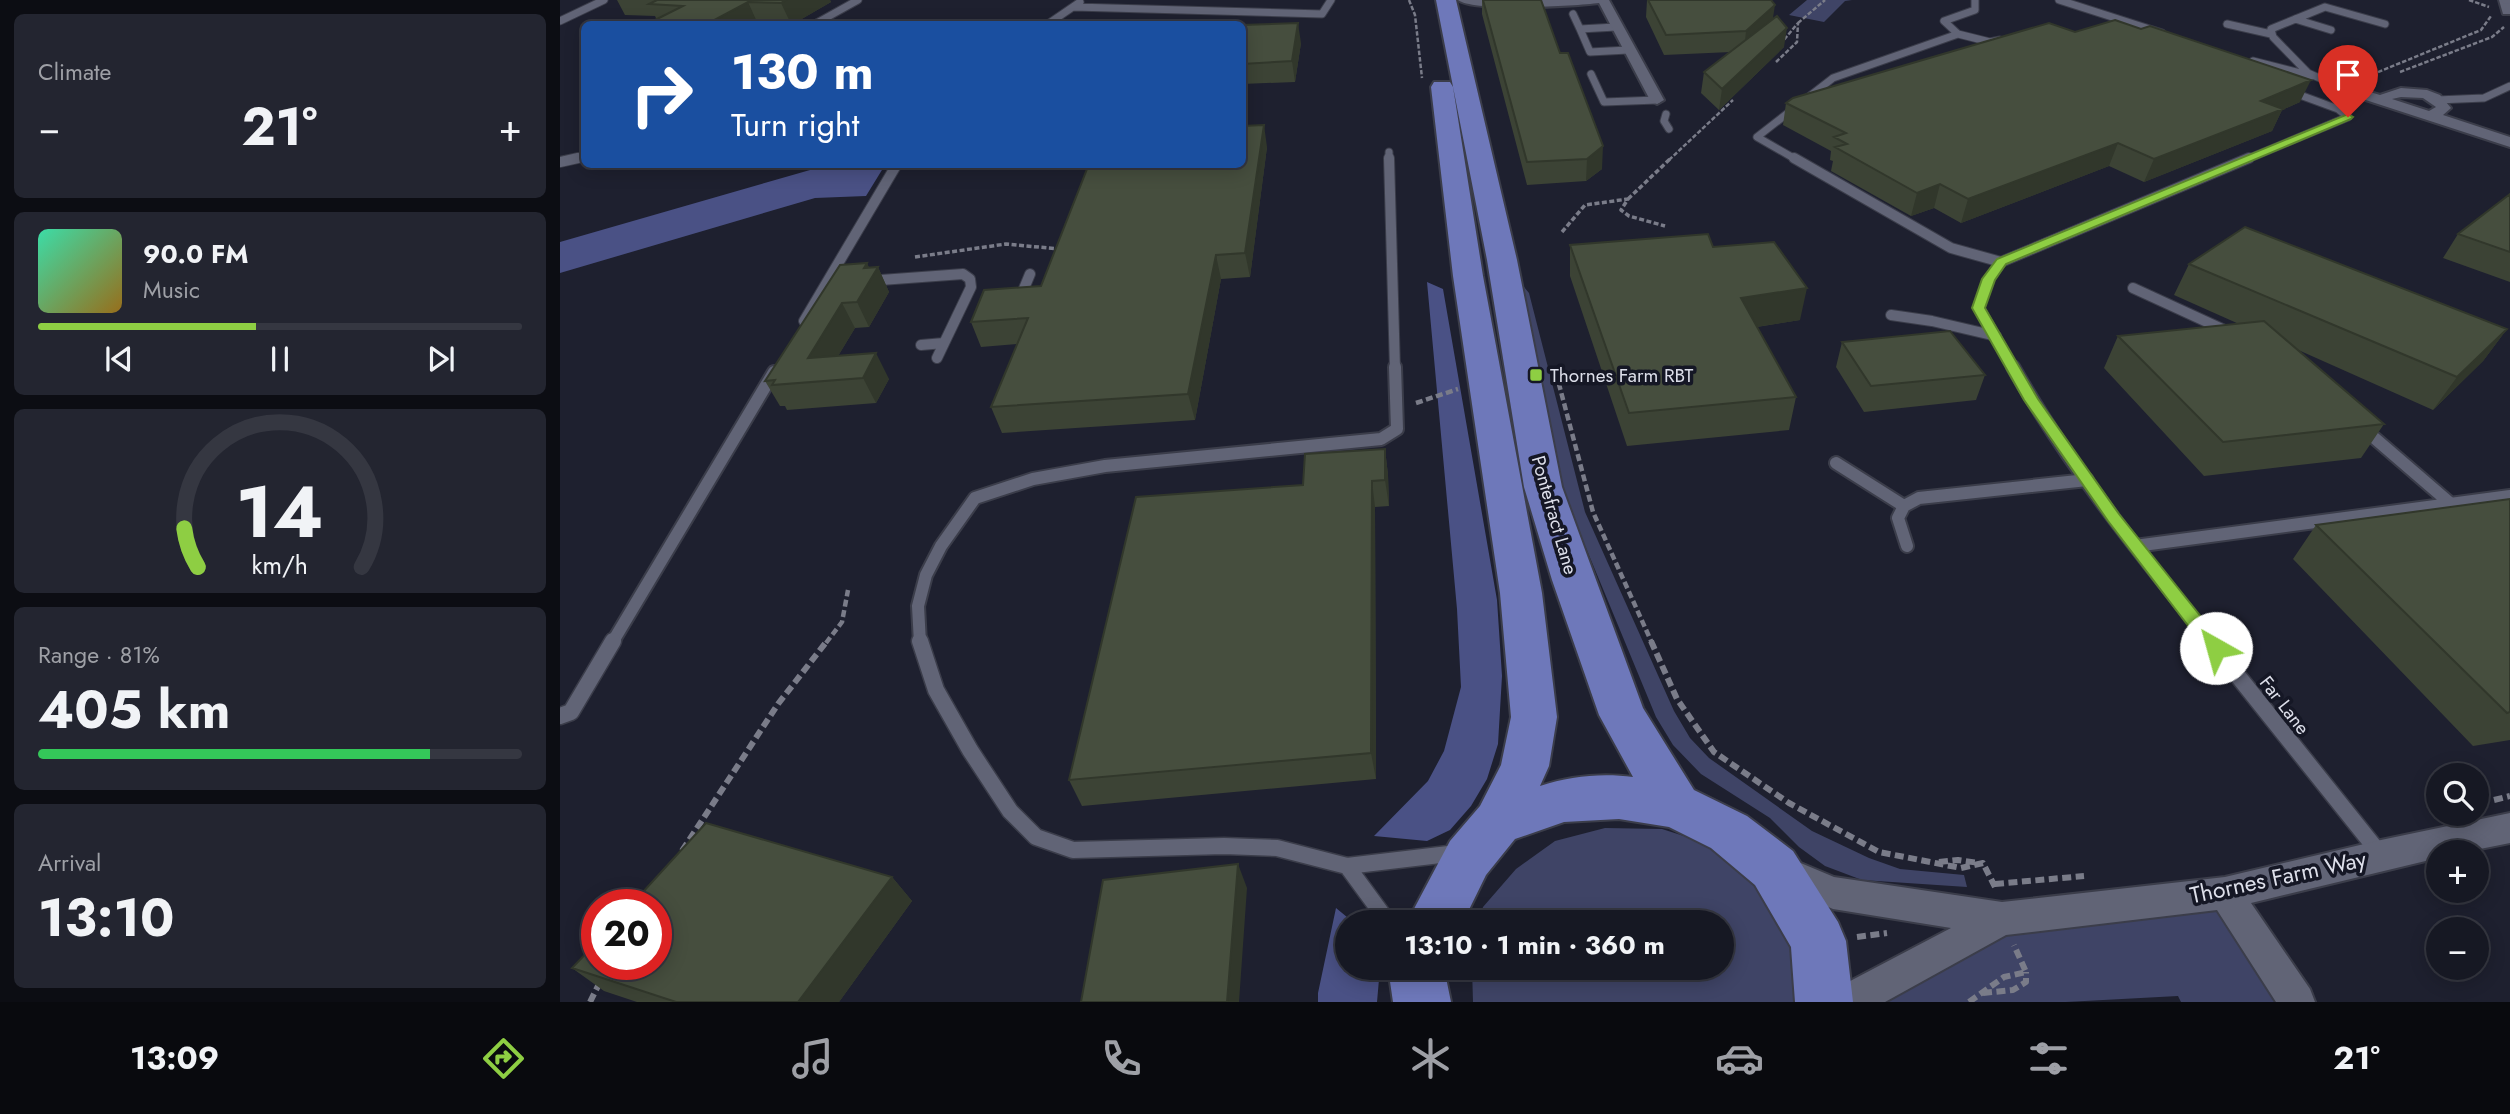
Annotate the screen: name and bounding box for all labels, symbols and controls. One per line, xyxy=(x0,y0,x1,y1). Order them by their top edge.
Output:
text: 130 m xyxy=(731,37,874,107)
pin xyxy=(2318,45,2378,117)
icon: right xyxy=(616,49,707,140)
text: Climate xyxy=(38,55,111,89)
icon: arrive xyxy=(2329,56,2367,94)
text: 21° xyxy=(242,89,318,165)
text: − xyxy=(38,100,60,155)
text: + xyxy=(499,100,522,155)
text: Turn right xyxy=(731,102,860,148)
text: 90.0 FM xyxy=(143,235,249,273)
text: Music xyxy=(143,273,200,307)
icon: previous xyxy=(100,340,138,378)
icon: pause xyxy=(261,340,299,378)
icon: next xyxy=(422,340,460,378)
place label: Thornes Farm RBT xyxy=(1550,362,1694,389)
marker: Thornes Farm RBT xyxy=(1528,367,1544,383)
street label: Pontefract Lane xyxy=(1525,453,1584,578)
text: 14 xyxy=(236,459,324,564)
text: km/h xyxy=(252,547,308,583)
position arrow xyxy=(2179,611,2253,685)
text: Range · 81% xyxy=(38,638,160,672)
street label: Far Lane xyxy=(2253,670,2316,740)
text: 405 km xyxy=(38,672,231,748)
map controls xyxy=(2426,763,2489,980)
button: search xyxy=(2426,763,2489,826)
button: + xyxy=(2426,840,2489,903)
street label: Thornes Farm Way xyxy=(2187,842,2370,912)
text: Arrival xyxy=(38,846,101,880)
text: 13:10 xyxy=(38,880,174,956)
speed limit sign: 20 xyxy=(581,889,672,980)
button: − xyxy=(2426,917,2489,980)
text: 13:10 · 1 min · 360 m xyxy=(1404,926,1665,964)
icon: directions xyxy=(479,1034,528,1083)
icon: music xyxy=(788,1034,837,1083)
icon: phone xyxy=(1097,1034,1146,1083)
icon: climate xyxy=(1406,1034,1455,1083)
icon: car xyxy=(1715,1034,1764,1083)
icon: filters xyxy=(2024,1034,2073,1083)
text: 13:09 xyxy=(130,1035,219,1081)
text: 21° xyxy=(2333,1035,2380,1081)

